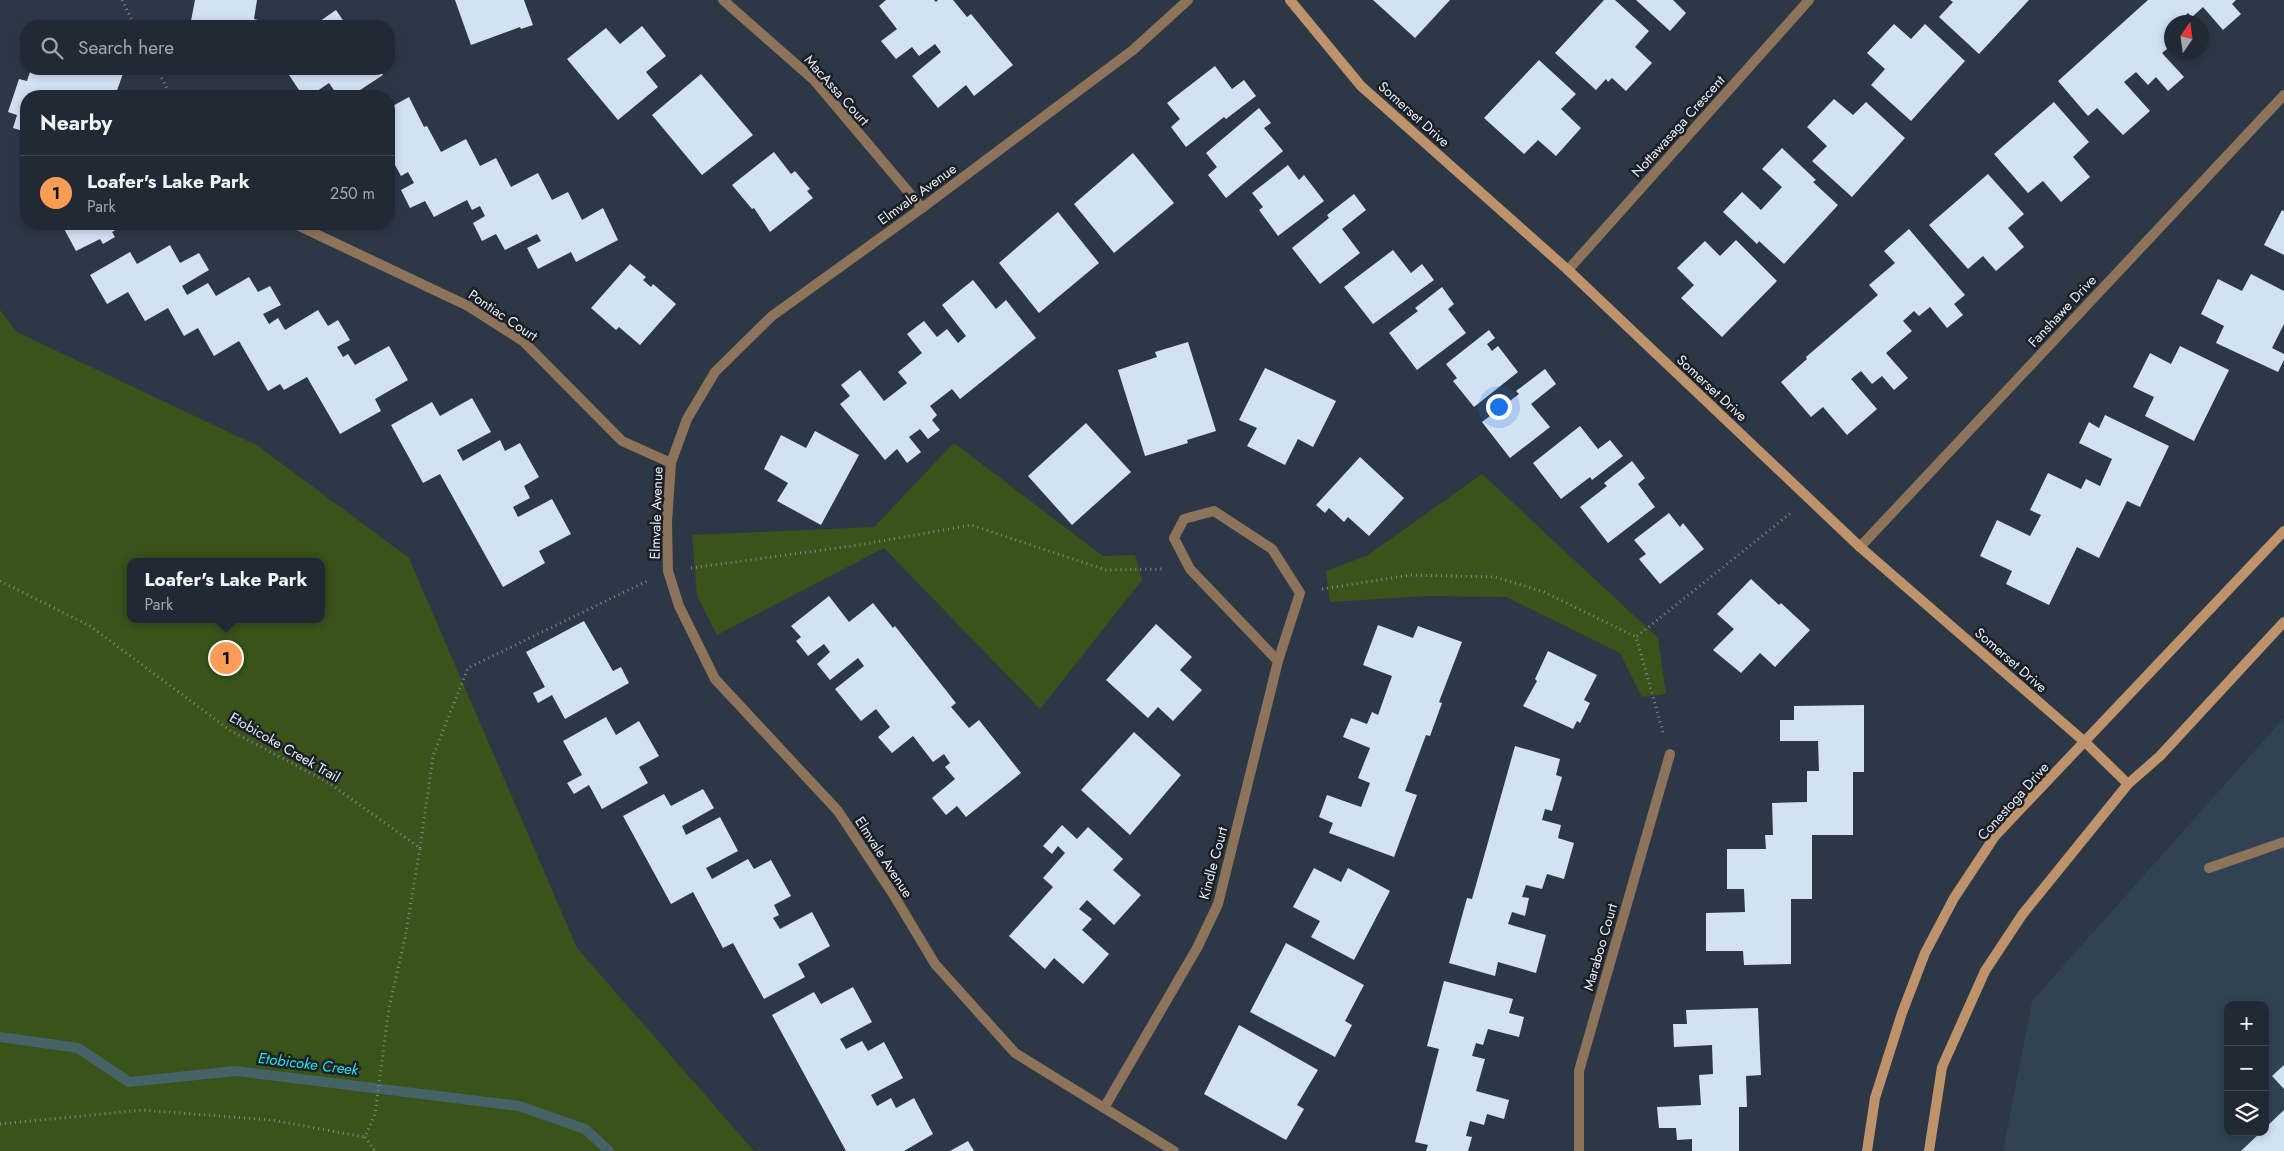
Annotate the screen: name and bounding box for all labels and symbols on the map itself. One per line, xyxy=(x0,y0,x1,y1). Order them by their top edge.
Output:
north arrow xyxy=(2164,15,2209,60)
street label: MacAssa Court xyxy=(800,50,875,130)
street label: Nottawasaga Crescent xyxy=(1627,70,1730,181)
street label: Somerset Drive xyxy=(1374,77,1454,151)
street label: Elmvale Avenue xyxy=(874,159,960,229)
street label: Fanshawe Drive xyxy=(2023,270,2101,352)
street label: Pontiac Court xyxy=(464,284,542,346)
street label: Somerset Drive xyxy=(1672,350,1752,426)
your location xyxy=(1486,394,1512,420)
street label: Elmvale Avenue xyxy=(644,466,668,560)
street label: Somerset Drive xyxy=(1971,623,2051,697)
pin: 1 xyxy=(210,639,242,677)
street label: Etobicoke Creek Trail xyxy=(226,707,344,787)
street label: Conestoga Drive xyxy=(1973,758,2053,844)
street label: Elmvale Avenue xyxy=(850,813,918,901)
street label: Kindle Court xyxy=(1194,824,1232,901)
street label: Maraboo Court xyxy=(1578,900,1622,993)
water label: Etobicoke Creek xyxy=(257,1047,360,1081)

